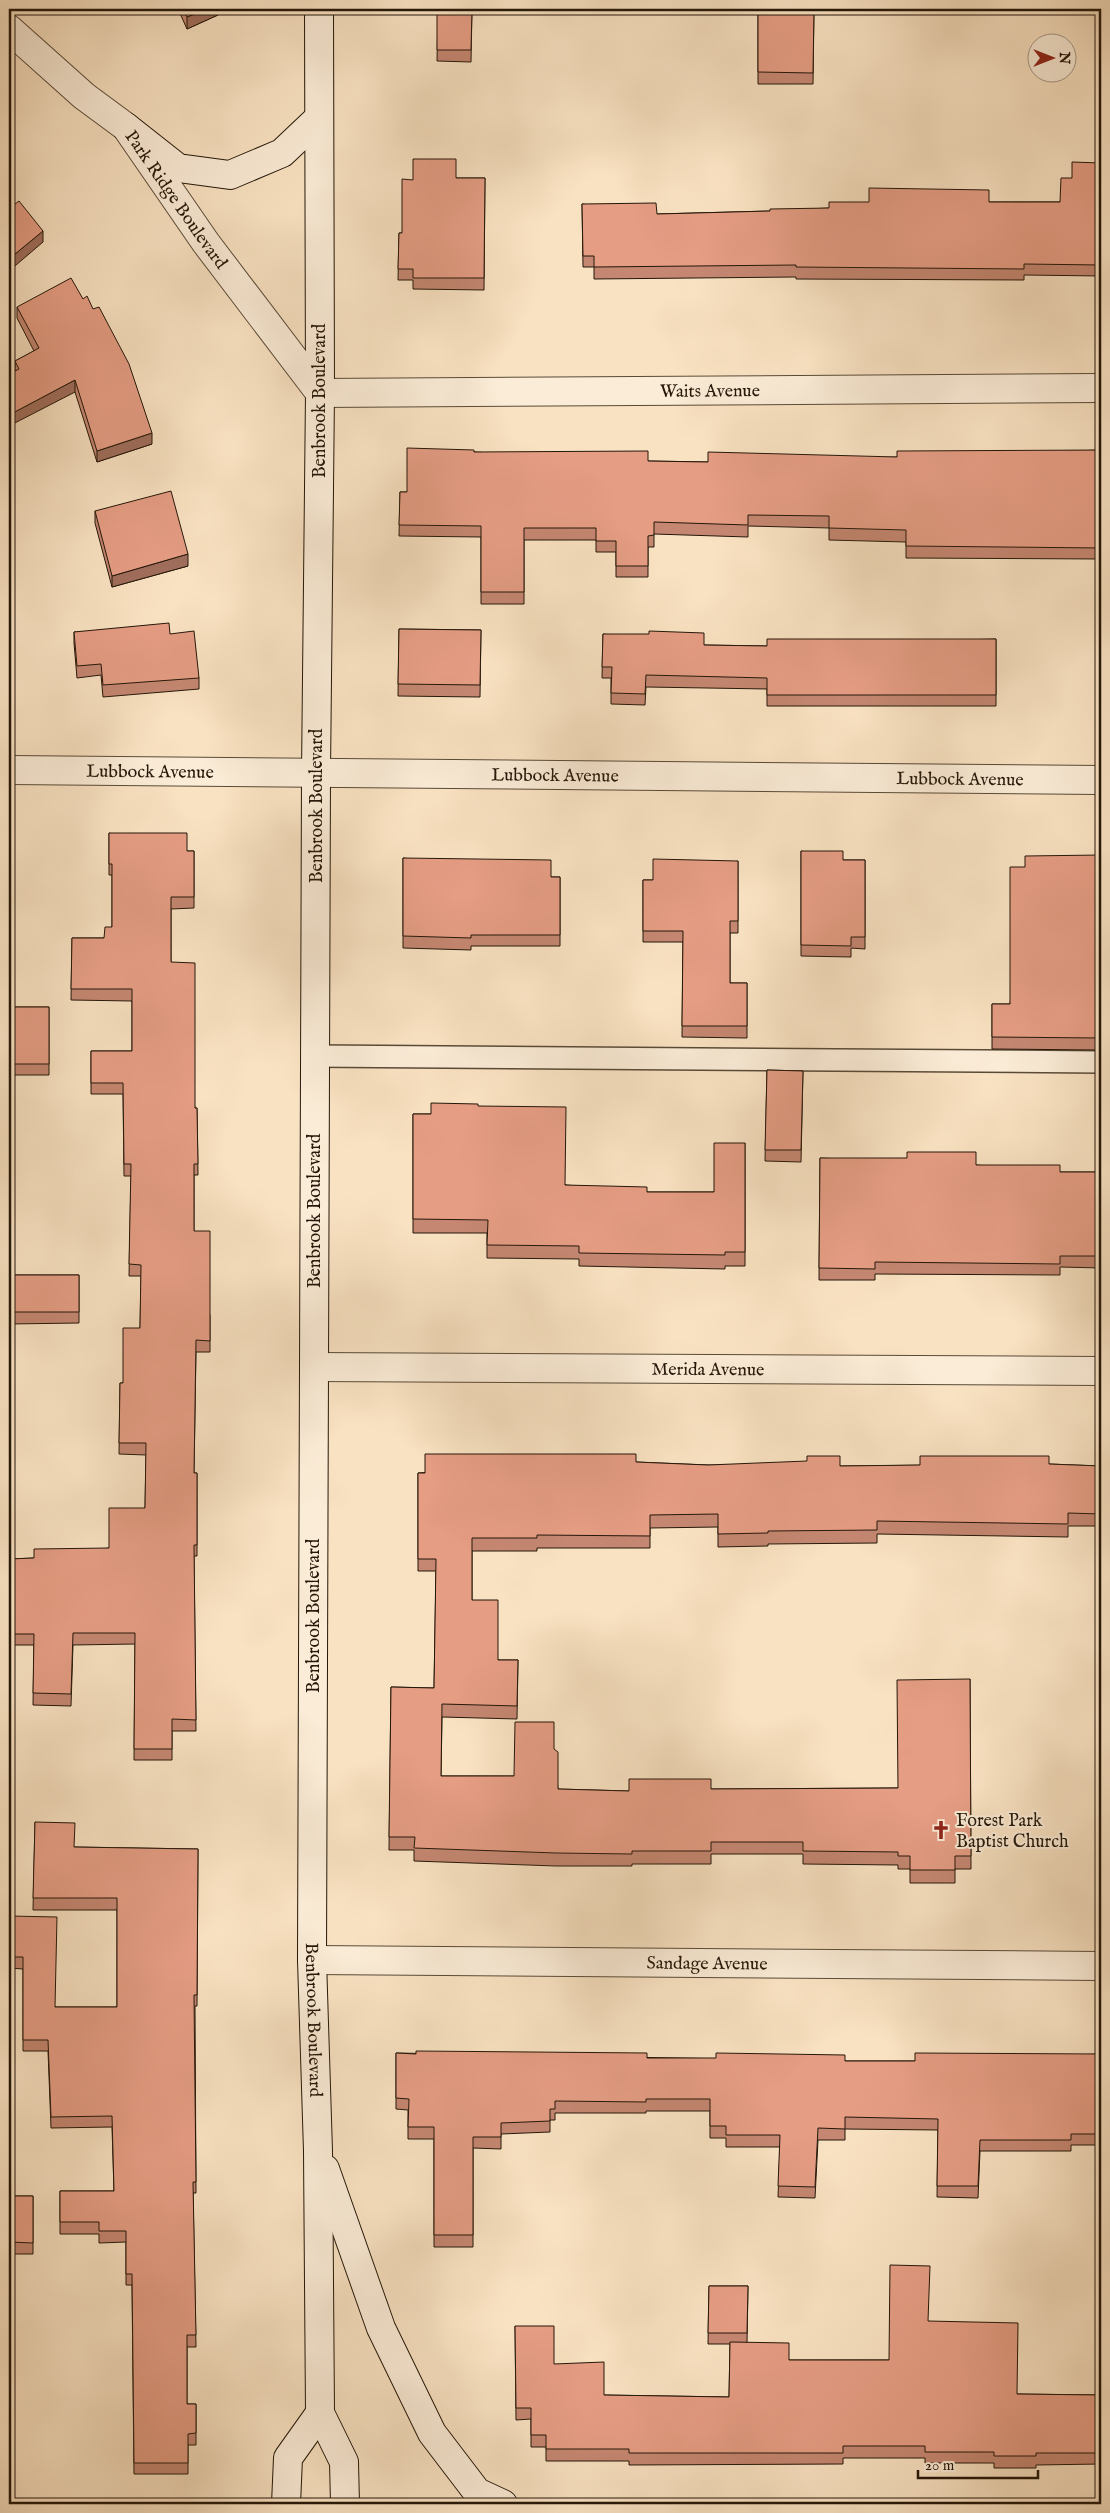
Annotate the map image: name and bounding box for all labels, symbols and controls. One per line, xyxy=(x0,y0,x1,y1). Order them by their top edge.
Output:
north arrow xyxy=(1028,32,1078,82)
text: N xyxy=(1055,51,1073,64)
street label: Park Ridge Boulevard xyxy=(119,126,232,275)
street label: Benbrook Boulevard xyxy=(309,323,332,478)
street label: Waits Avenue xyxy=(660,380,760,404)
street label: Benbrook Boulevard xyxy=(306,728,329,883)
street label: Lubbock Avenue xyxy=(86,761,214,785)
street label: Lubbock Avenue xyxy=(491,764,619,789)
street label: Lubbock Avenue xyxy=(896,768,1024,792)
street label: Benbrook Boulevard xyxy=(304,1133,327,1288)
street label: Merida Avenue xyxy=(652,1359,764,1382)
street label: Benbrook Boulevard xyxy=(303,1538,326,1693)
place label: Forest Park Baptist Church xyxy=(956,1810,1069,1854)
church icon: Forest Park Baptist Church xyxy=(930,1819,952,1841)
street label: Benbrook Boulevard xyxy=(299,1943,326,2098)
street label: Sandage Avenue xyxy=(646,1953,768,1976)
scale bar xyxy=(918,2448,1038,2480)
text: 20 m xyxy=(925,2456,955,2475)

